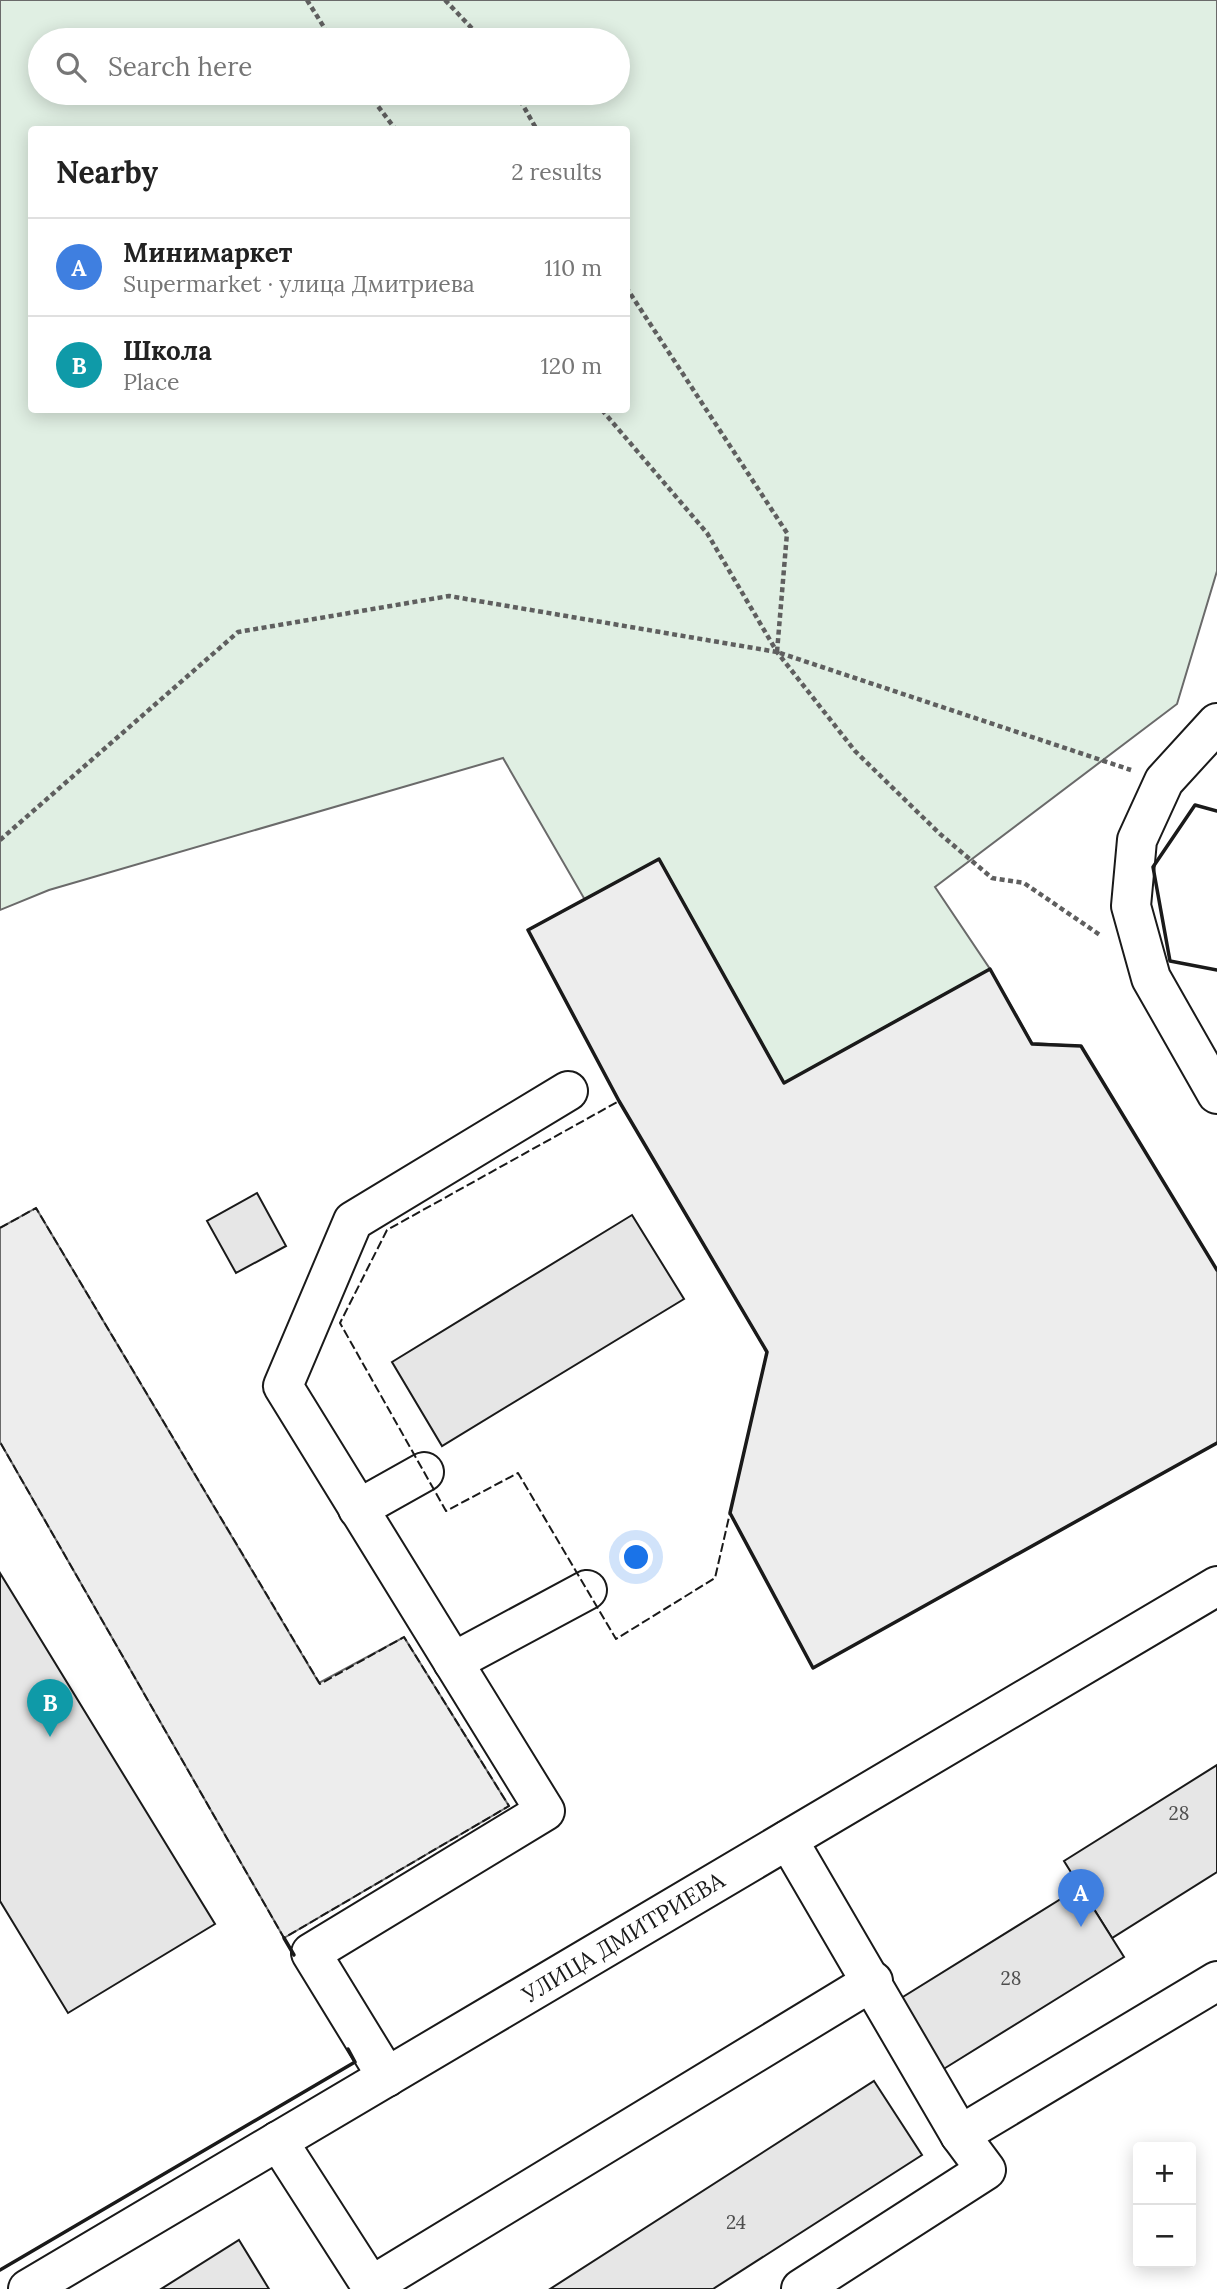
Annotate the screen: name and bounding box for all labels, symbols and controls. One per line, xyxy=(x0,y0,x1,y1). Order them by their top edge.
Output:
search box xyxy=(28,28,630,105)
icon: search xyxy=(52,48,90,86)
text: Search here xyxy=(108,50,252,83)
text: Nearby xyxy=(56,153,158,191)
text: 2 results xyxy=(511,157,602,186)
text: Минимаркет xyxy=(123,236,292,269)
text: A xyxy=(71,253,87,282)
text: 110 m xyxy=(544,253,602,282)
text: Supermarket · улица Дмитриева xyxy=(123,269,475,298)
text: Школа xyxy=(123,334,212,367)
text: B xyxy=(71,351,87,380)
text: 120 m xyxy=(540,351,602,380)
text: Place xyxy=(123,367,180,396)
your location xyxy=(619,1540,653,1574)
pin: B xyxy=(27,1679,73,1737)
house number: 28 xyxy=(1169,1801,1189,1825)
street label: УЛИЦА ДМИТРИЕВА xyxy=(516,1865,730,2009)
pin: A xyxy=(1058,1869,1104,1927)
house number: 28 xyxy=(1001,1966,1021,1990)
map controls xyxy=(1133,2142,1196,2268)
button: + xyxy=(1133,2142,1196,2205)
button: − xyxy=(1133,2205,1196,2268)
house number: 24 xyxy=(726,2210,746,2234)

